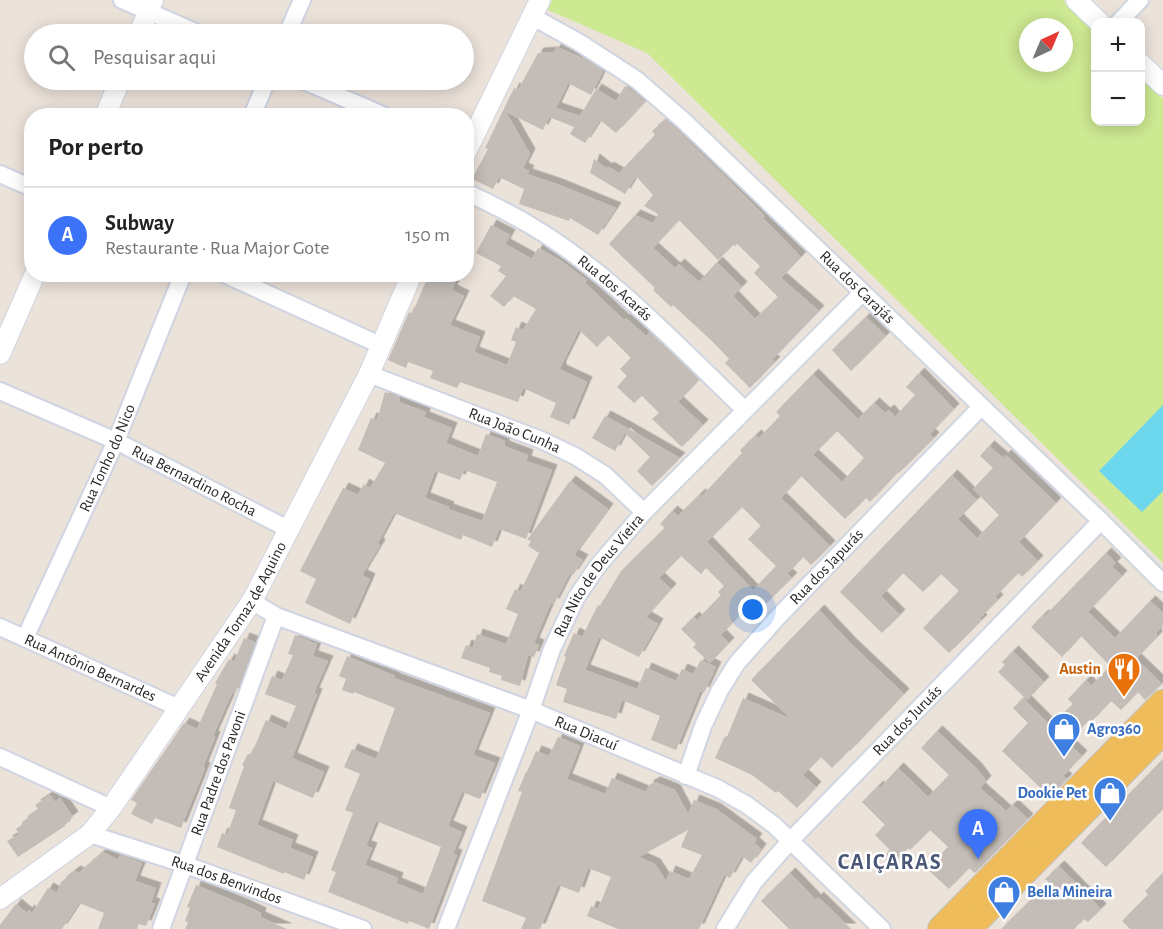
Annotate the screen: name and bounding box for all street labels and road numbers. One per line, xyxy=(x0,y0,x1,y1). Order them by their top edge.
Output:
street label: Rua dos Carajás xyxy=(817,248,898,327)
street label: Rua dos Acarás xyxy=(575,252,655,324)
street label: Rua Tonho do Nico xyxy=(76,402,138,514)
street label: Rua João Cunha xyxy=(466,405,563,456)
street label: Rua Bernardino Rocha xyxy=(129,443,259,519)
street label: Rua Nito de Deus Vieira xyxy=(551,511,647,639)
street label: Rua dos Japurás xyxy=(787,526,866,608)
street label: Avenida Tomaz de Aquino xyxy=(192,539,289,684)
street label: Rua Antônio Bernardes xyxy=(22,631,159,705)
street label: Rua dos Juruás xyxy=(870,682,945,759)
street label: Rua Padre dos Pavoni xyxy=(188,709,248,838)
street label: Rua Diacuí xyxy=(552,713,620,753)
street label: Rua dos Benvindos xyxy=(169,853,284,907)

